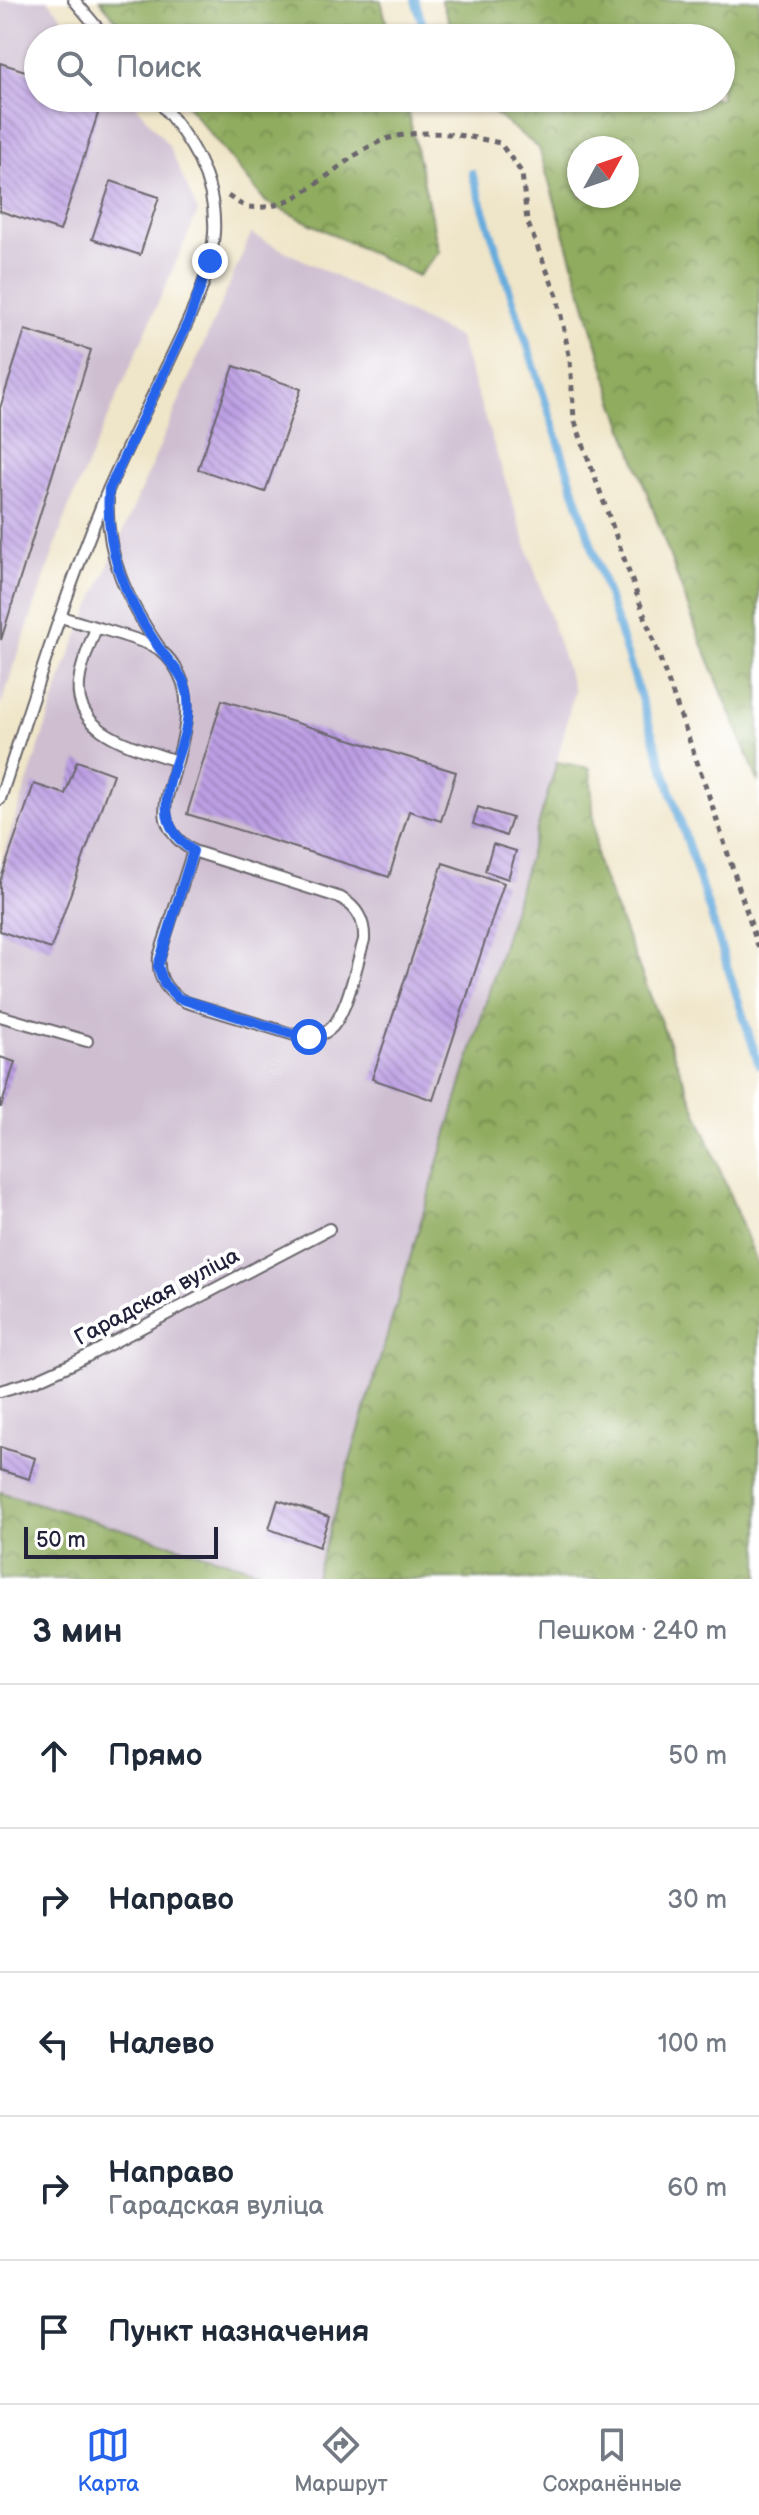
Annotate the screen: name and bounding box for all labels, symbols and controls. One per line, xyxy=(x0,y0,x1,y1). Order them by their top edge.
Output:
search box xyxy=(24,24,735,112)
icon: search xyxy=(52,46,96,90)
text: Поиск xyxy=(116,50,202,86)
north arrow xyxy=(567,136,639,208)
route end xyxy=(192,243,228,279)
route start xyxy=(291,1019,327,1055)
street label: Гарадская вуліца xyxy=(70,1242,244,1352)
scale bar xyxy=(24,1523,218,1559)
text: 50 m xyxy=(36,1527,86,1554)
text: 3 мин xyxy=(32,1611,123,1652)
text: Пешком · 240 m xyxy=(537,1616,727,1647)
icon: ahead xyxy=(32,1734,76,1778)
text: Прямо xyxy=(108,1738,202,1774)
text: 50 m xyxy=(668,1741,727,1772)
icon: right xyxy=(32,1878,76,1922)
text: Направо xyxy=(108,1882,234,1918)
text: 30 m xyxy=(667,1885,727,1916)
icon: left xyxy=(32,2022,76,2066)
text: Налево xyxy=(108,2026,214,2062)
text: 100 m xyxy=(658,2029,727,2060)
text: Направо xyxy=(108,2155,234,2191)
icon: right xyxy=(32,2166,76,2210)
text: 60 m xyxy=(667,2173,727,2204)
text: Гарадская вуліца xyxy=(108,2191,324,2222)
icon: arrive xyxy=(32,2310,76,2354)
text: Пункт назначения xyxy=(108,2314,369,2350)
tab: Карта xyxy=(77,2423,139,2498)
tab: Маршрут xyxy=(294,2423,388,2498)
tab: Сохранённые xyxy=(543,2423,682,2498)

